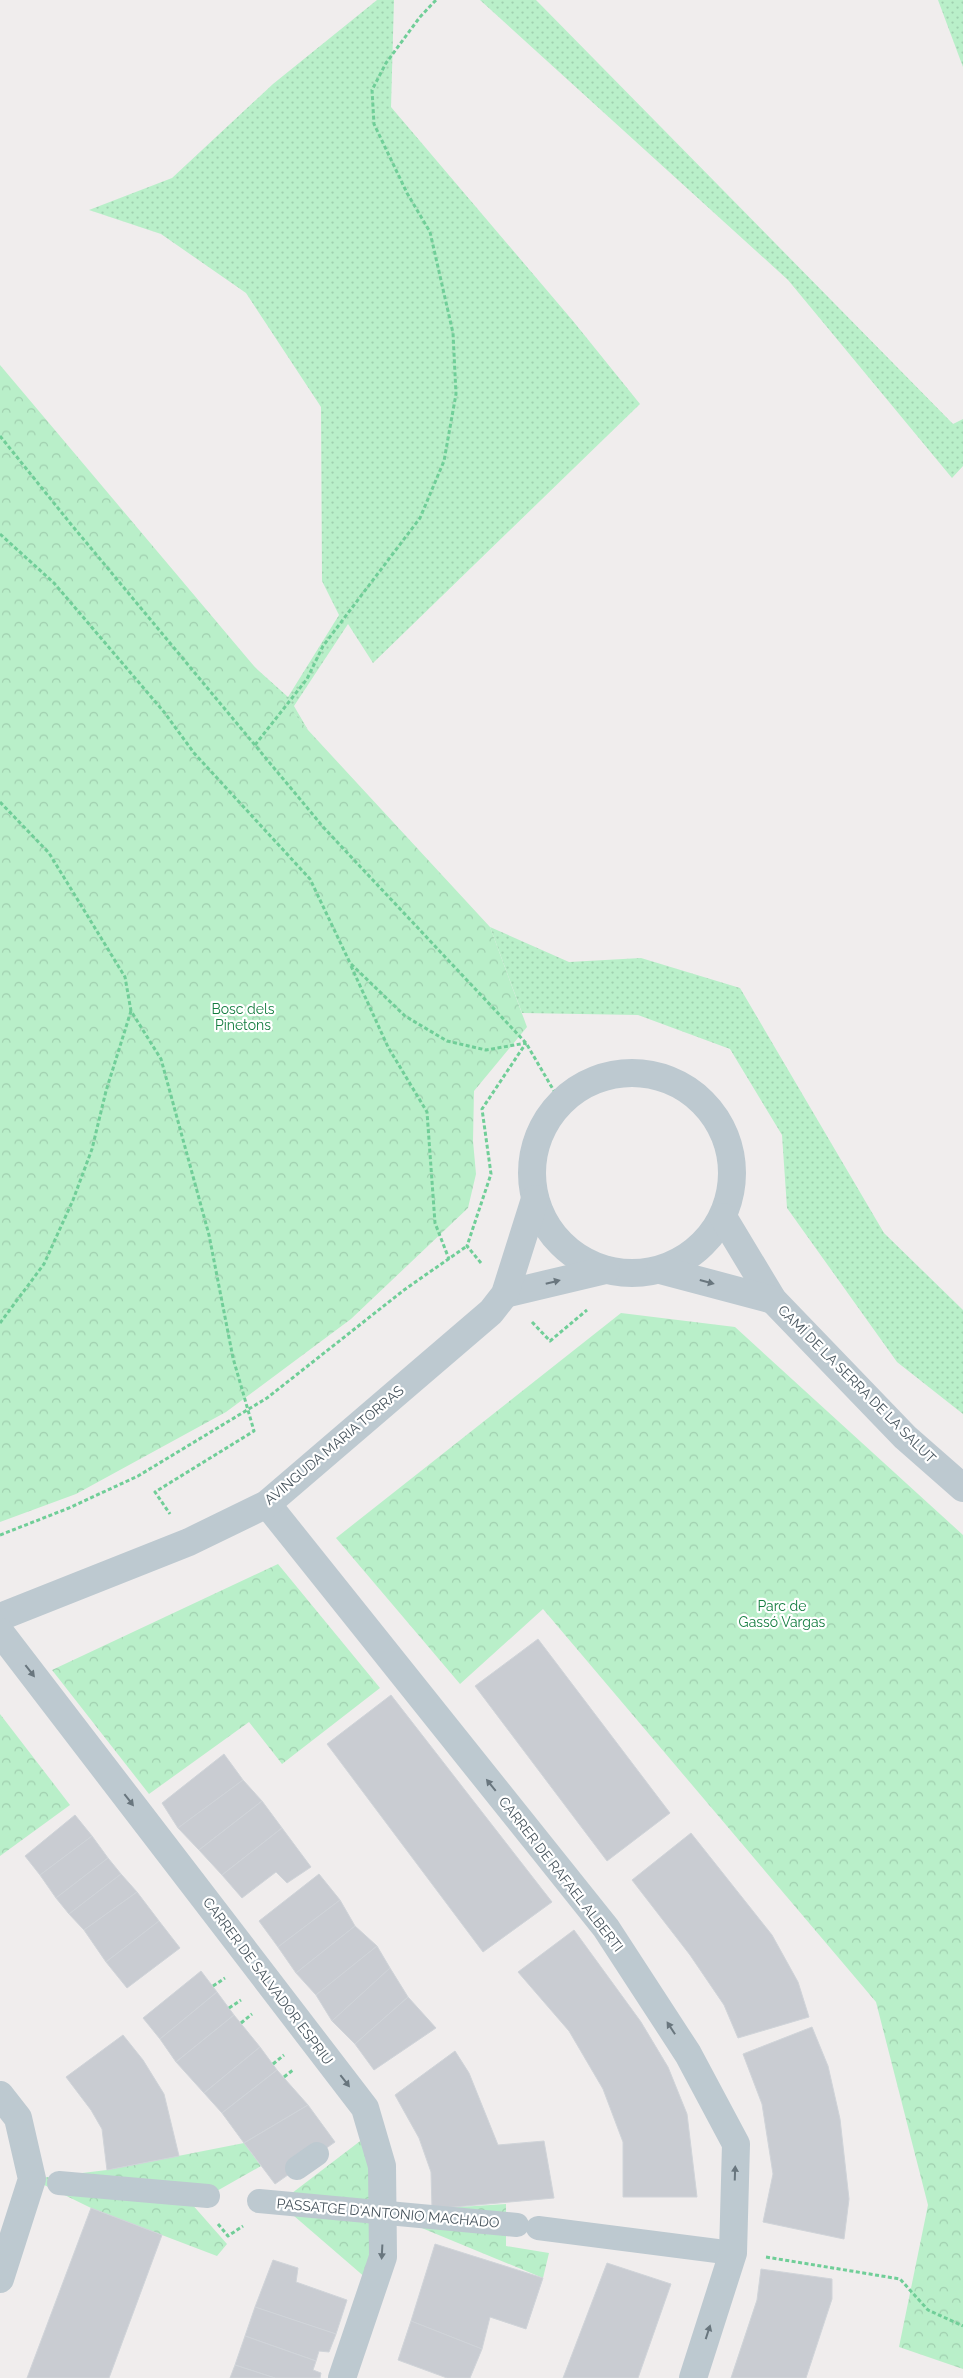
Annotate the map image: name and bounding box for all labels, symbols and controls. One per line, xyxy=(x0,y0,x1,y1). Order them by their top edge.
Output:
park label: Bosc dels Pinetons xyxy=(211,1001,275,1033)
one-way arrow xyxy=(545,1278,560,1286)
one-way arrow xyxy=(700,1279,715,1287)
street label: CAMÍ DE LA SERRA DE LA SALUT xyxy=(775,1301,940,1467)
street label: AVINGUDA MARIA TORRAS xyxy=(261,1382,407,1508)
park label: Parc de Gassó Vargas xyxy=(739,1598,826,1630)
one-way arrow xyxy=(24,1664,35,1677)
one-way arrow xyxy=(486,1779,497,1792)
one-way arrow xyxy=(123,1793,134,1806)
street label: CARRER DE RAFAEL ALBERTI xyxy=(496,1793,626,1955)
street label: CARRER DE SALVADOR ESPRIU xyxy=(200,1894,336,2068)
one-way arrow xyxy=(666,2021,676,2034)
one-way arrow xyxy=(339,2074,350,2087)
one-way arrow xyxy=(732,2165,740,2181)
street label: PASSATGE D'ANTONIO MACHADO xyxy=(276,2195,500,2231)
one-way arrow xyxy=(378,2244,386,2260)
one-way arrow xyxy=(704,2324,712,2339)

